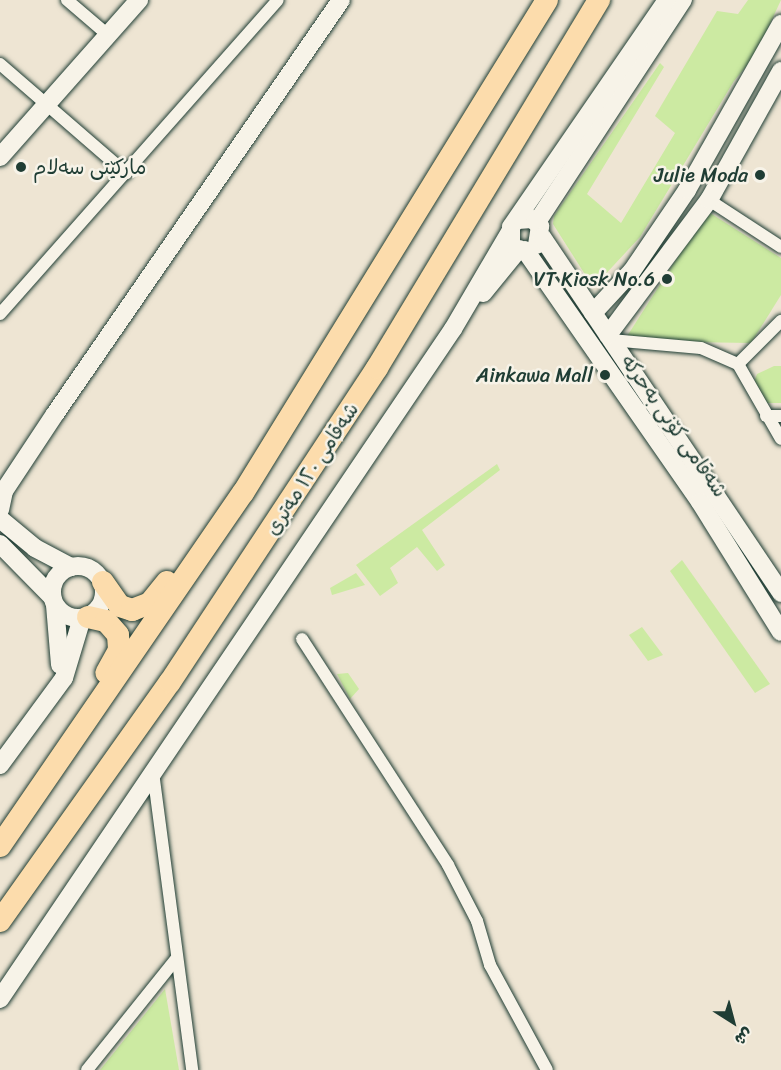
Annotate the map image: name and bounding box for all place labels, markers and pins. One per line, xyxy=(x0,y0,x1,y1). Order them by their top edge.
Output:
place label: مارکێتی سەلام xyxy=(33,155,146,179)
marker: مارکێتی سەلام xyxy=(14,160,28,174)
place label: Julie Moda xyxy=(655,163,748,187)
marker: Julie Moda xyxy=(753,168,767,182)
place label: VT Kiosk No.6 xyxy=(533,267,655,291)
marker: VT Kiosk No.6 xyxy=(660,272,674,286)
place label: Ainkawa Mall xyxy=(476,363,593,387)
marker: Ainkawa Mall xyxy=(598,368,612,382)

